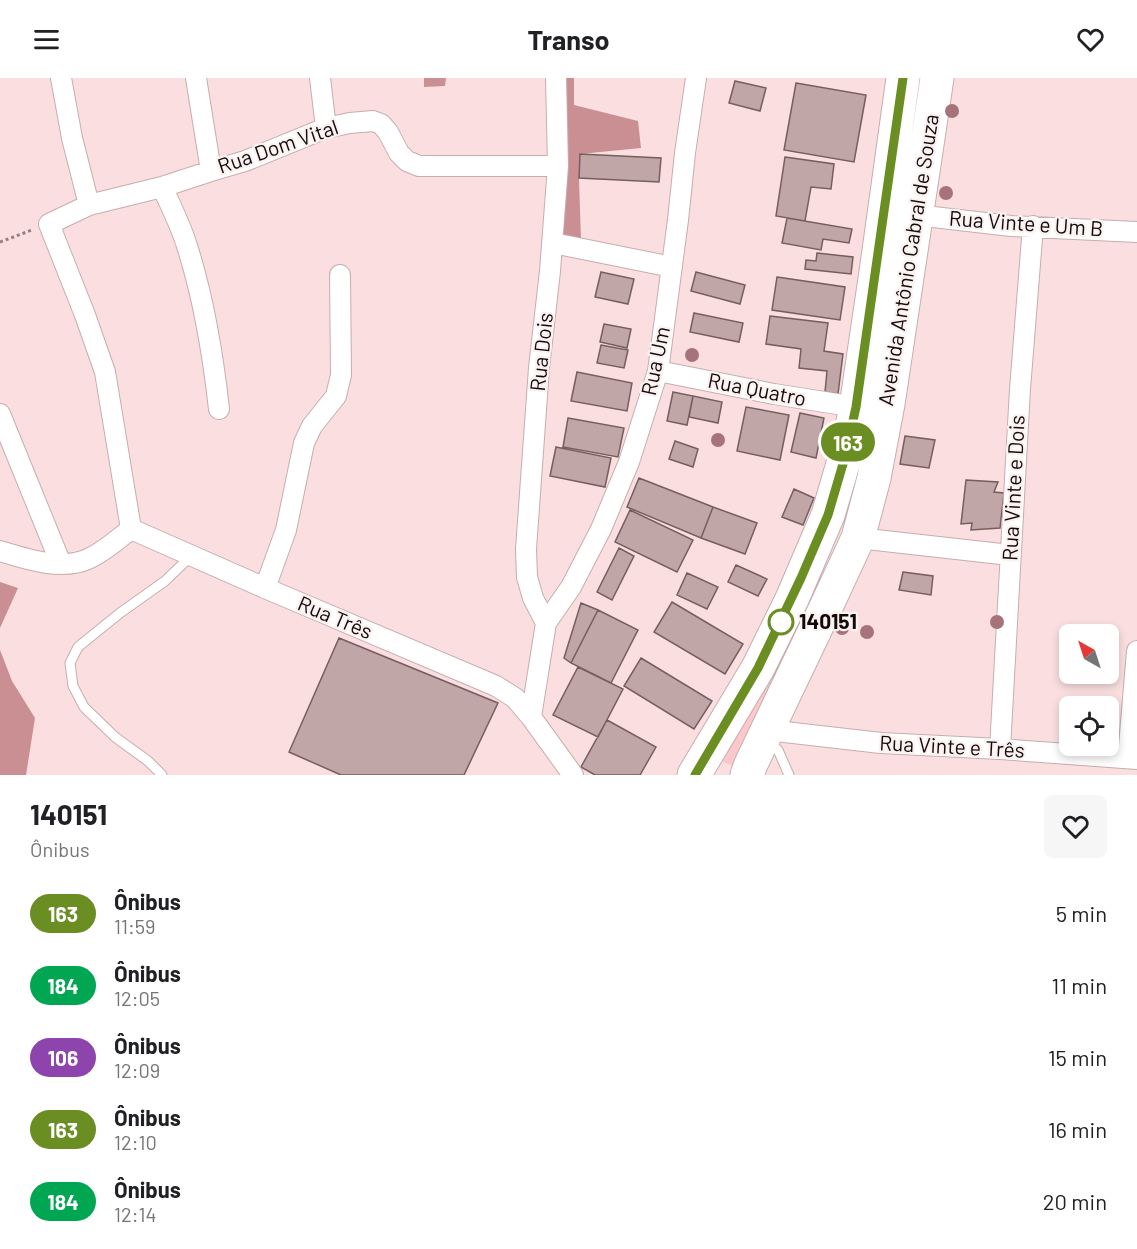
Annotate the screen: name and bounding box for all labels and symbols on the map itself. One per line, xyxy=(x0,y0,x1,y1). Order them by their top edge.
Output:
street label: Avenida Antônio Cabral de Souza xyxy=(872,112,943,407)
street label: Rua Dom Vital xyxy=(214,113,341,178)
street label: Rua Vinte e Um B xyxy=(948,205,1104,240)
street label: Rua Dois xyxy=(524,311,557,392)
street label: Rua Um xyxy=(635,324,674,398)
street label: Rua Quatro xyxy=(706,367,809,410)
street label: Rua Vinte e Dois xyxy=(996,414,1029,562)
line badge: 163 xyxy=(814,422,882,462)
street label: Rua Três xyxy=(295,590,377,643)
place label: 140151 xyxy=(799,608,857,633)
marker: 140151 xyxy=(768,609,794,635)
north arrow xyxy=(1059,624,1119,684)
street label: Rua Vinte e Três xyxy=(879,729,1025,762)

